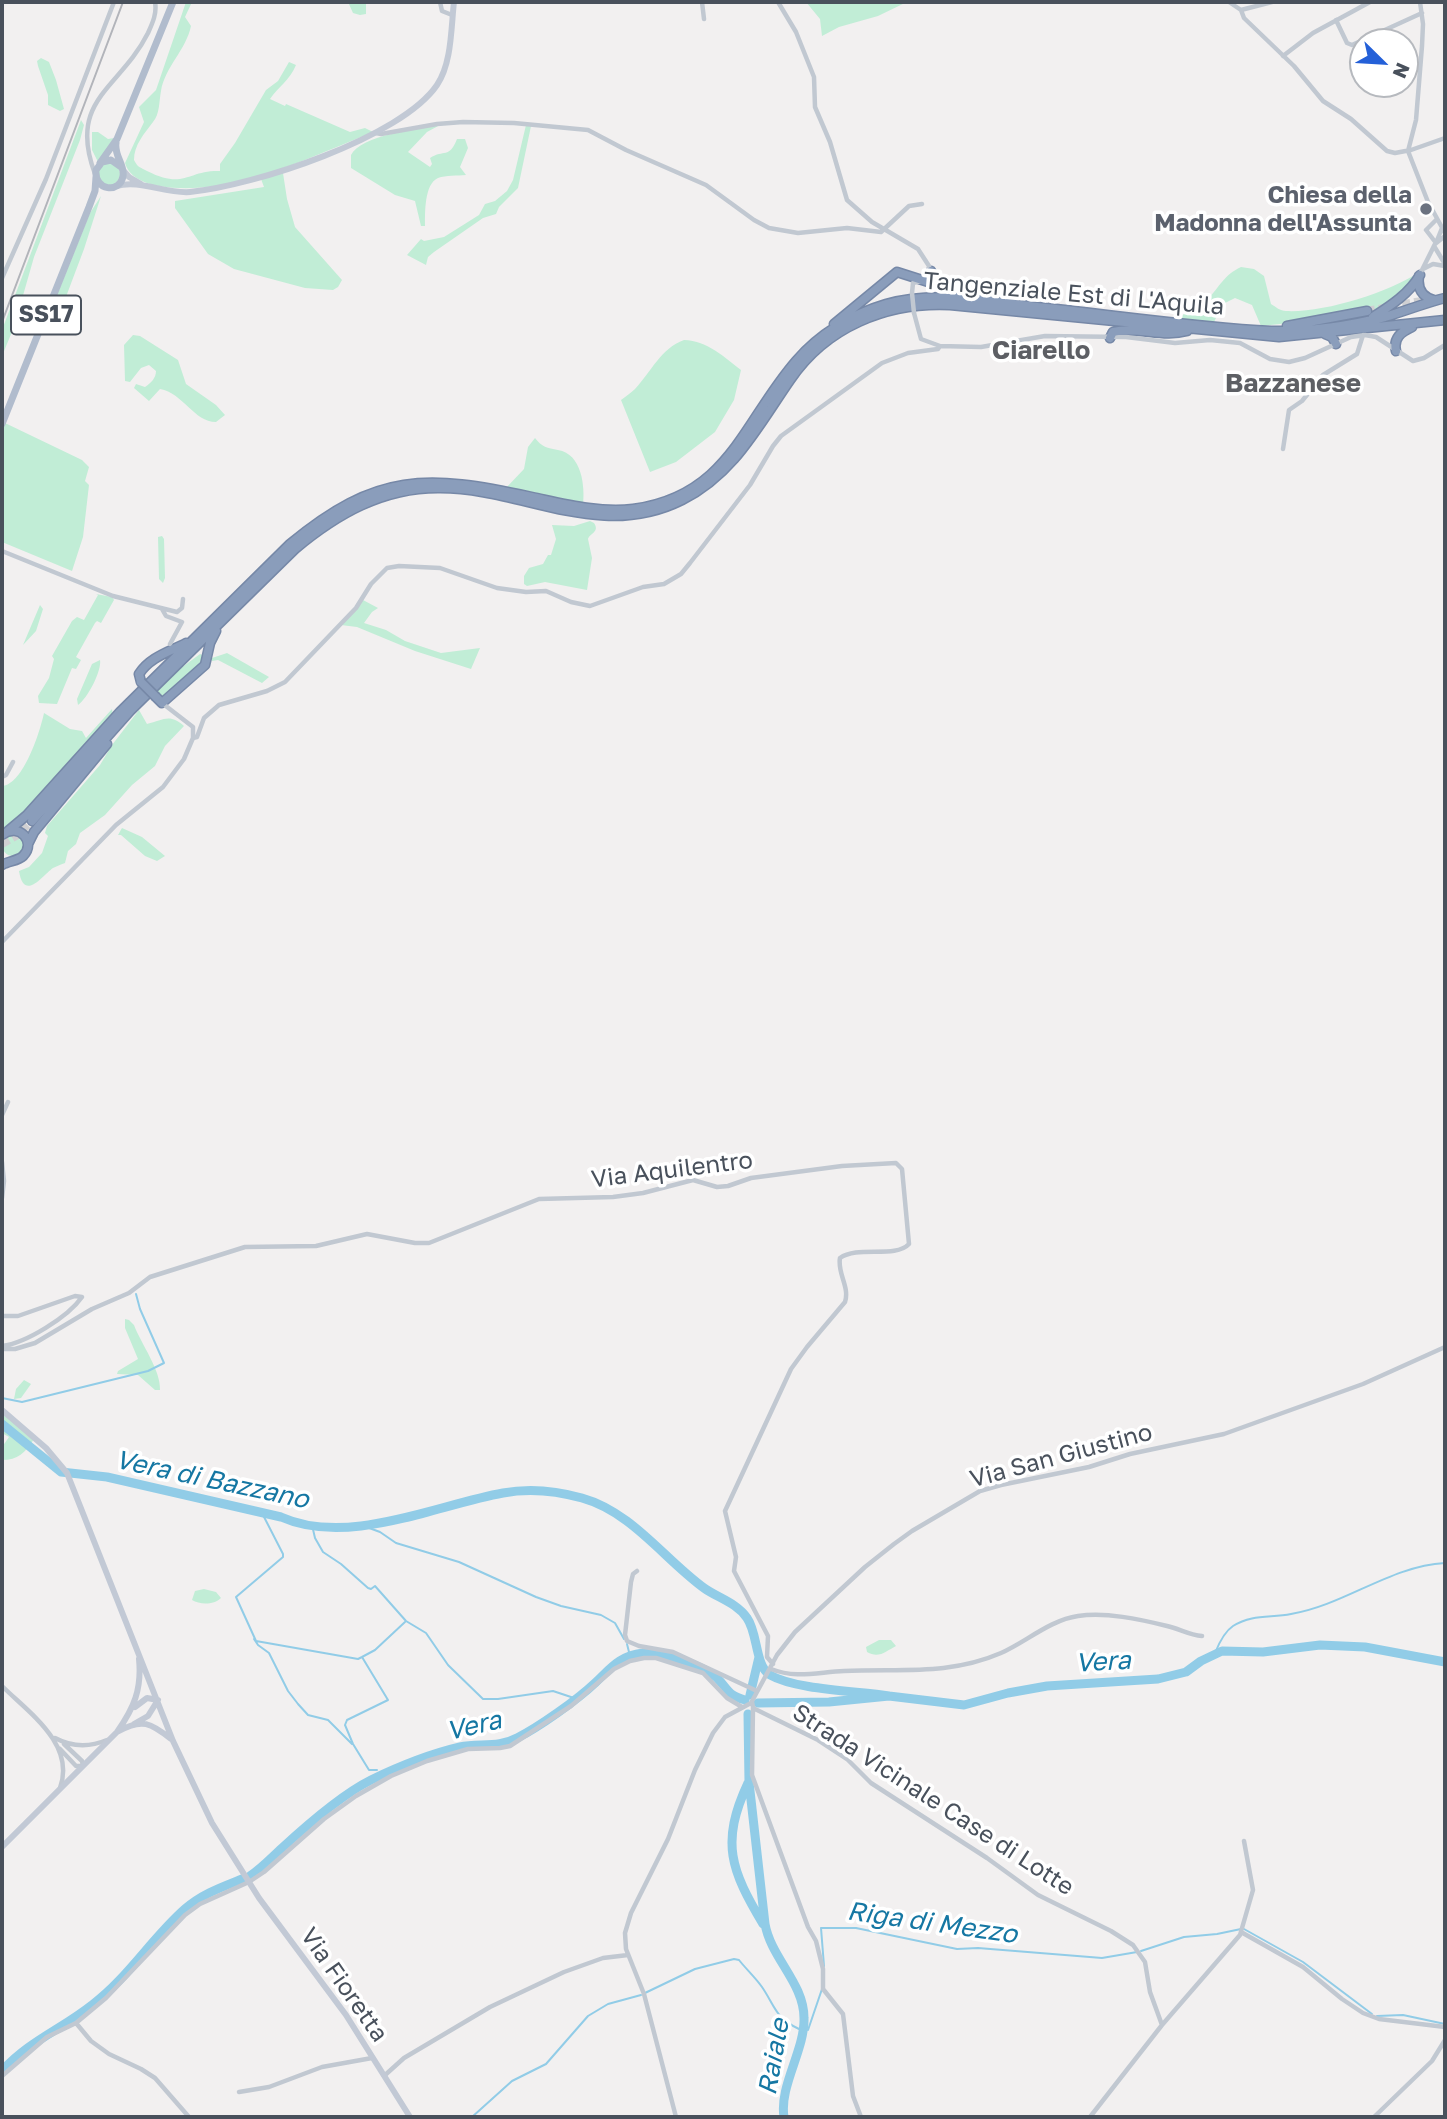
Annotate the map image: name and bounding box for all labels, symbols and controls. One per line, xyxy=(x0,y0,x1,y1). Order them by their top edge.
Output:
north arrow xyxy=(1349,28,1419,98)
text: N xyxy=(1388,60,1415,82)
place label: Chiesa della Madonna dell'Assunta xyxy=(1154,181,1412,237)
marker: Chiesa della Madonna dell'Assunta xyxy=(1418,201,1434,217)
street label: Tangenziale Est di L'Aquila xyxy=(922,267,1226,321)
road number: SS17 xyxy=(11,296,81,334)
district label: Ciarello xyxy=(992,335,1090,367)
district label: Bazzanese xyxy=(1225,368,1361,400)
street label: Via Aquilentro xyxy=(590,1146,754,1194)
street label: Via San Giustino xyxy=(967,1418,1155,1494)
water label: Vera di Bazzano xyxy=(113,1444,311,1516)
water label: Vera xyxy=(1074,1645,1132,1679)
street label: Strada Vicinale Case di Lotte xyxy=(787,1698,1079,1902)
water label: Vera xyxy=(443,1705,505,1747)
water label: Riga di Mezzo xyxy=(845,1896,1019,1950)
street label: Via Fioretta xyxy=(294,1922,394,2048)
water label: Raiale xyxy=(752,2016,796,2098)

